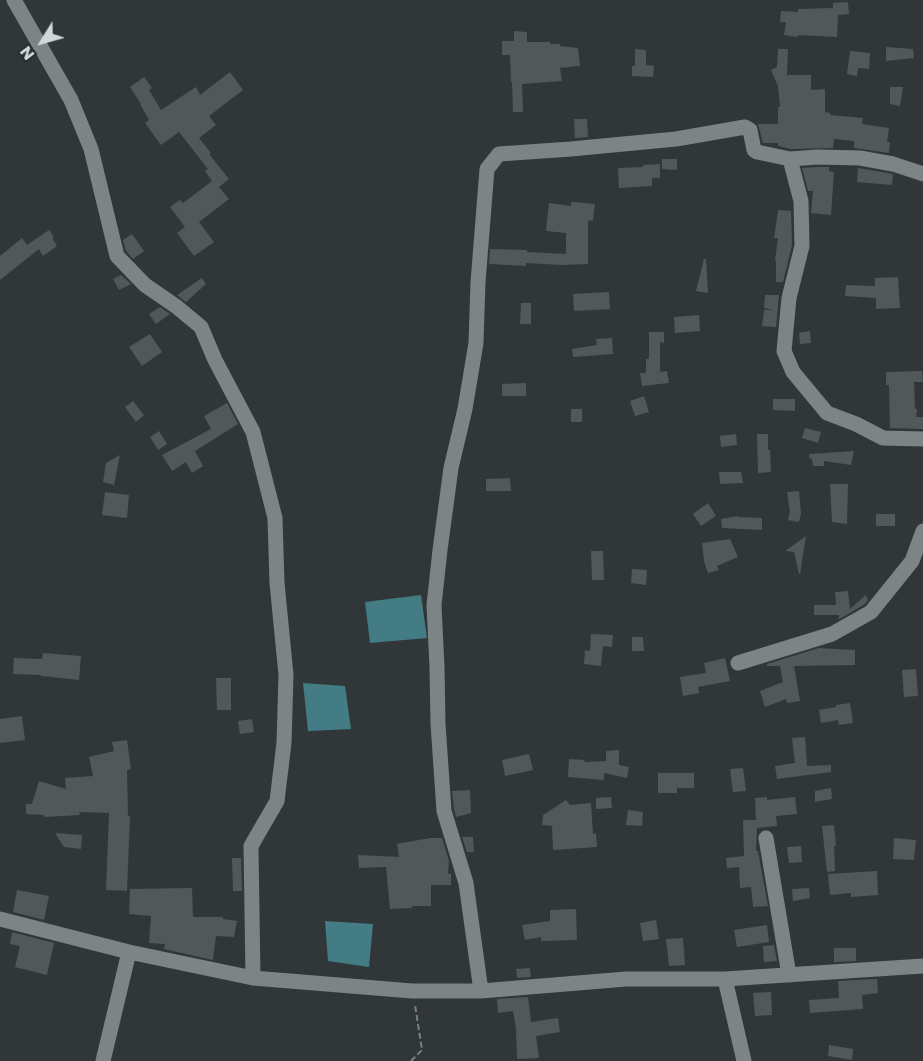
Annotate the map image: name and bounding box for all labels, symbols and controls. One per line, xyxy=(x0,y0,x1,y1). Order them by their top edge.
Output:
north arrow xyxy=(12,12,72,72)
text: N xyxy=(14,41,40,65)

